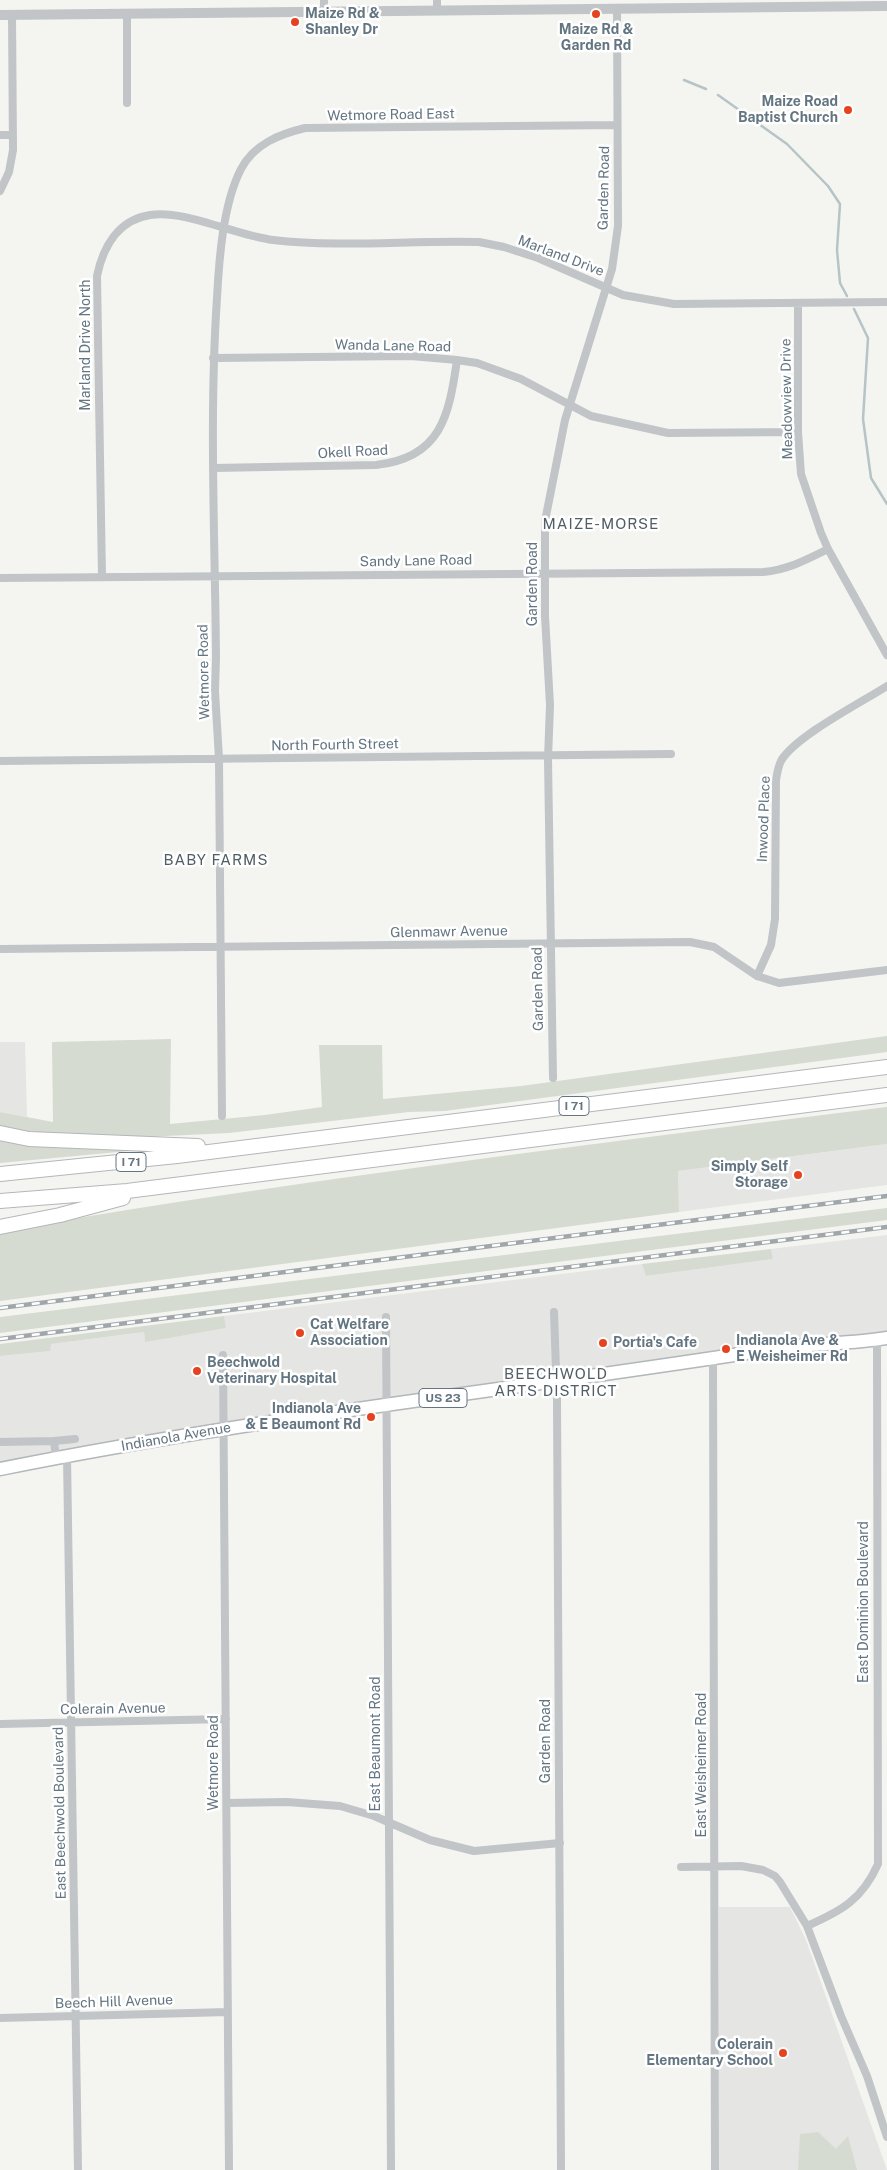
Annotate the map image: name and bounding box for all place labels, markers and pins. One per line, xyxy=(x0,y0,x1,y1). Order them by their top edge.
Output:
place label: Maize Rd & Shanley Dr xyxy=(305,6,380,38)
marker: Maize Rd & Garden Rd xyxy=(590,8,602,20)
marker: Maize Rd & Shanley Dr xyxy=(289,16,301,28)
place label: Maize Rd & Garden Rd xyxy=(559,22,633,54)
place label: Maize Road Baptist Church xyxy=(738,94,838,126)
marker: Maize Road Baptist Church xyxy=(842,104,854,116)
place label: Simply Self Storage xyxy=(711,1159,788,1192)
marker: Simply Self Storage xyxy=(792,1169,804,1181)
place label: Cat Welfare Association xyxy=(310,1317,389,1350)
marker: Cat Welfare Association xyxy=(294,1327,306,1339)
place label: Indianola Ave & E Weisheimer Rd xyxy=(736,1333,848,1365)
place label: Portia's Cafe xyxy=(613,1335,697,1351)
marker: Portia's Cafe xyxy=(597,1337,609,1349)
marker: Indianola Ave & E Weisheimer Rd xyxy=(720,1343,732,1355)
place label: Beechwold Veterinary Hospital xyxy=(207,1355,337,1388)
marker: Beechwold Veterinary Hospital xyxy=(191,1365,203,1377)
place label: Indianola Ave & E Beaumont Rd xyxy=(245,1401,361,1434)
marker: Indianola Ave & E Beaumont Rd xyxy=(365,1411,377,1423)
place label: Colerain Elementary School xyxy=(646,2037,773,2070)
marker: Colerain Elementary School xyxy=(777,2047,789,2059)

